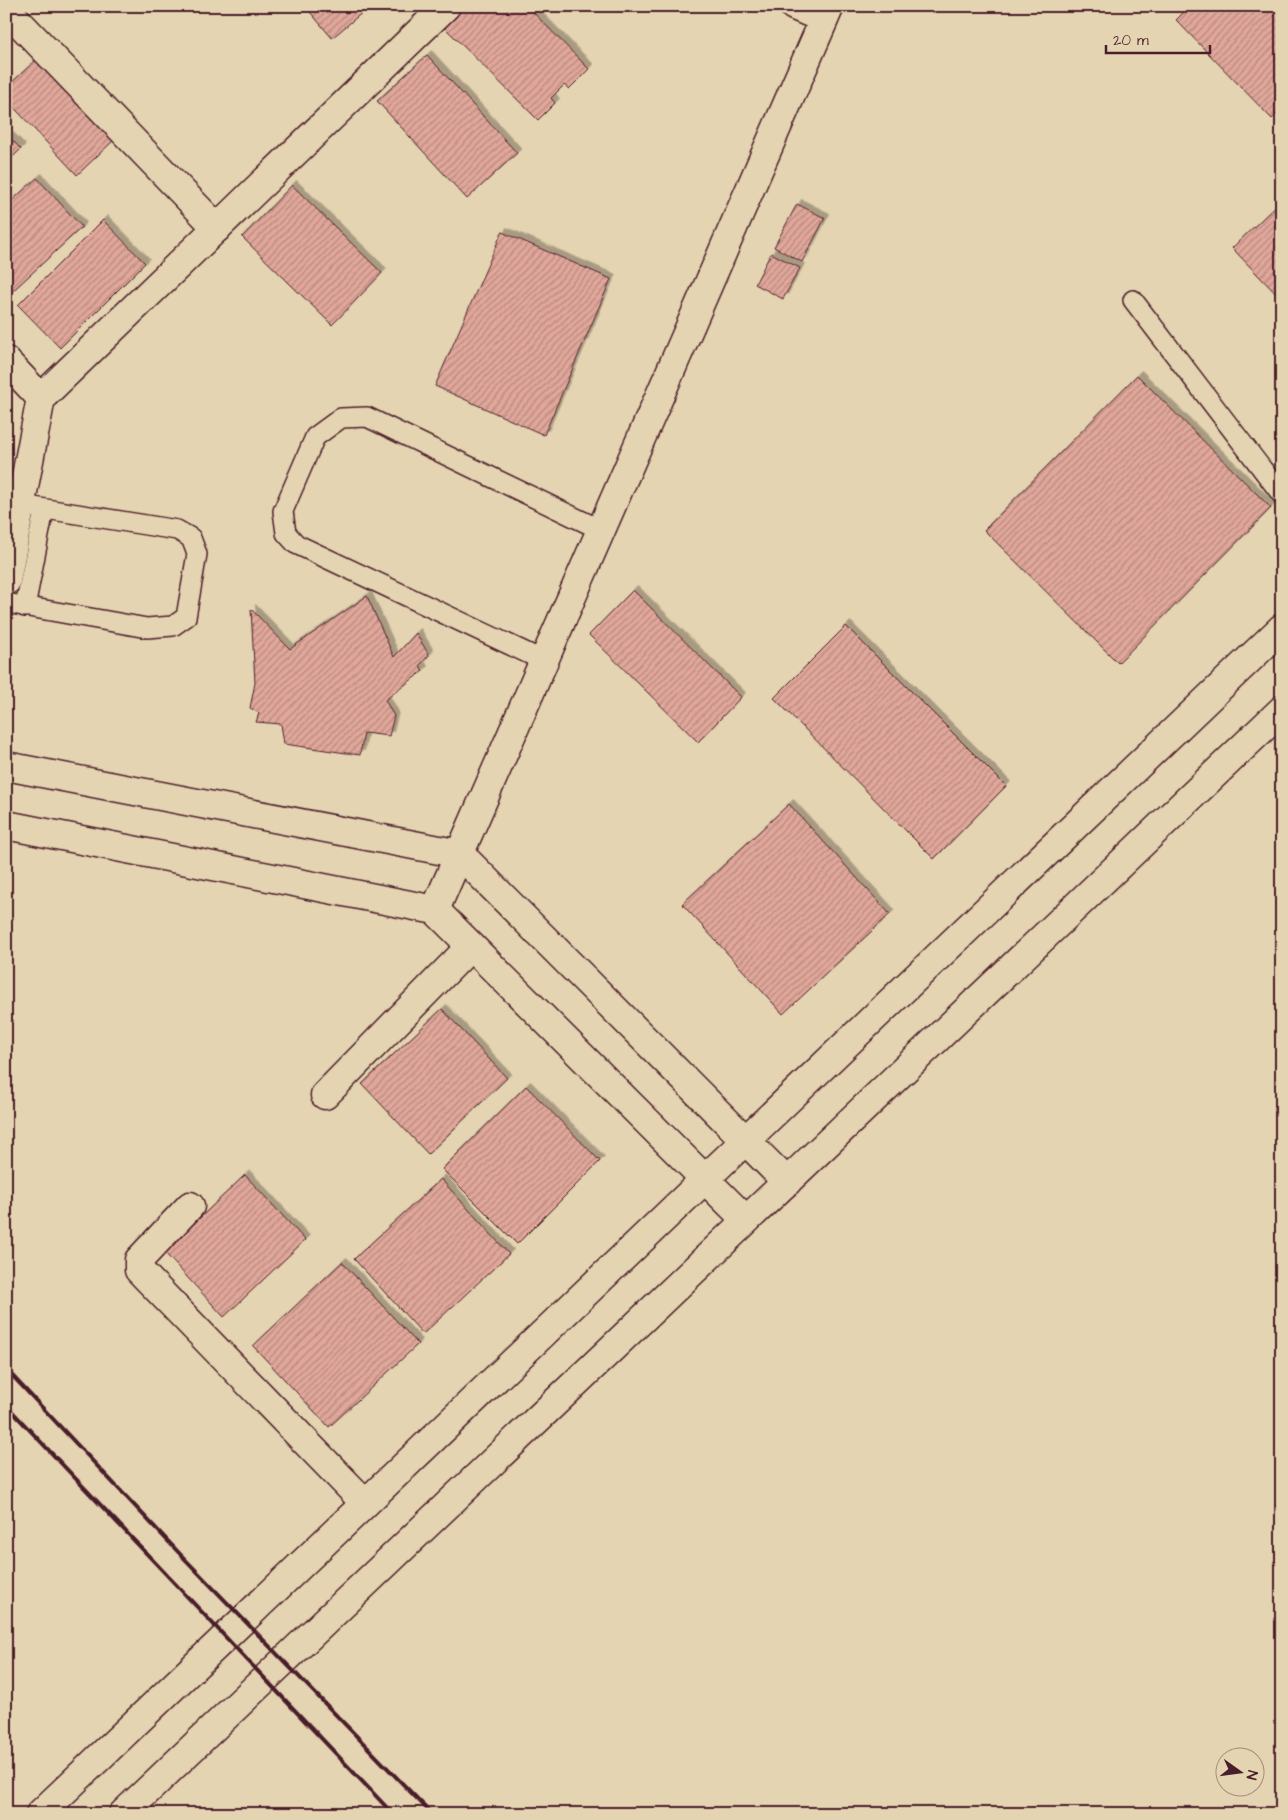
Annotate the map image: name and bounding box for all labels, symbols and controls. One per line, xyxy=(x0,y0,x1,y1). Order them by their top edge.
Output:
scale bar xyxy=(1106,22,1209,54)
text: 20 m xyxy=(1113,30,1149,51)
north arrow xyxy=(1216,1748,1266,1798)
text: N xyxy=(1241,1768,1262,1782)

